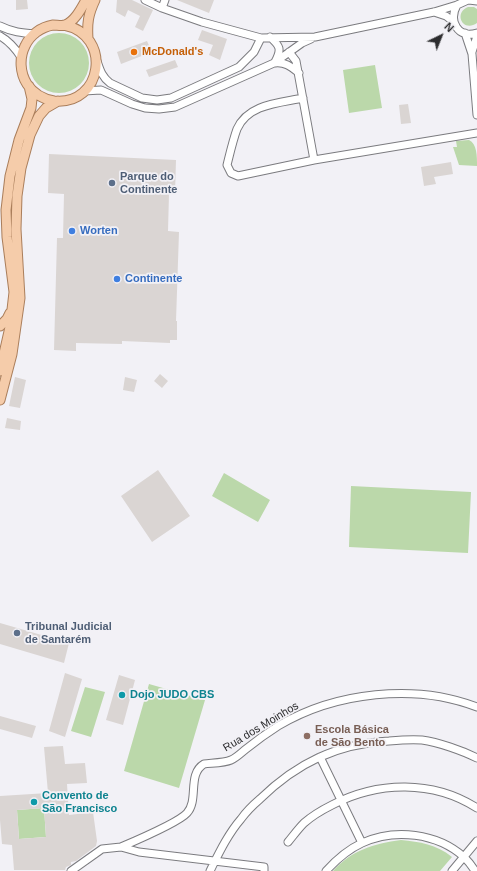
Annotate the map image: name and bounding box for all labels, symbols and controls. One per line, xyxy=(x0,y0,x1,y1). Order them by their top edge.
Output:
north arrow xyxy=(421,16,461,56)
text: N xyxy=(442,20,456,34)
place label: McDonald's xyxy=(142,45,203,59)
marker: McDonald's xyxy=(129,47,139,57)
place label: Parque do Continente xyxy=(120,170,177,196)
marker: Parque do Continente xyxy=(107,178,117,188)
place label: Worten xyxy=(80,224,118,238)
marker: Worten xyxy=(67,226,77,236)
place label: Continente xyxy=(125,272,182,286)
marker: Continente xyxy=(112,274,122,284)
place label: Tribunal Judicial de Santarém xyxy=(25,620,112,646)
marker: Tribunal Judicial de Santarém xyxy=(12,628,22,638)
place label: Dojo JUDO CBS xyxy=(130,688,214,702)
marker: Dojo JUDO CBS xyxy=(117,690,127,700)
street label: Rua dos Moinhos xyxy=(221,699,301,755)
place label: Escola Básica de São Bento xyxy=(315,723,389,749)
marker: Escola Básica de São Bento xyxy=(302,731,312,741)
place label: Convento de São Francisco xyxy=(42,789,117,815)
marker: Convento de São Francisco xyxy=(29,797,39,807)

